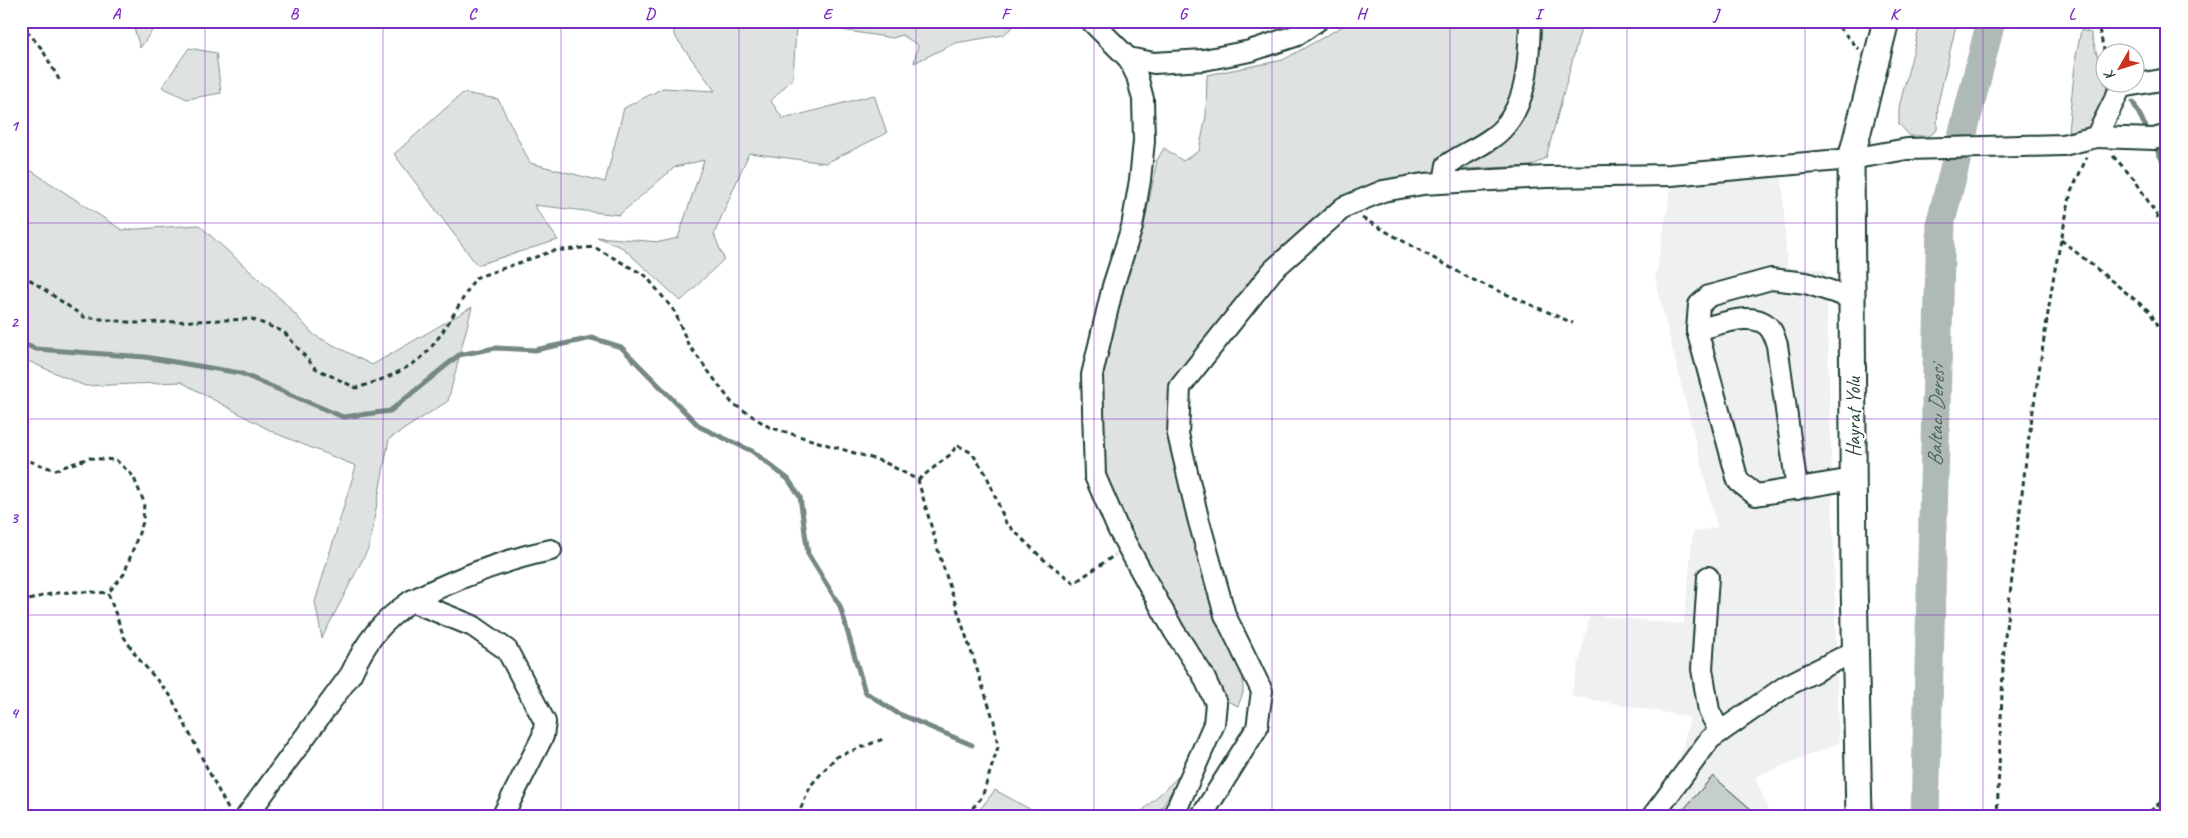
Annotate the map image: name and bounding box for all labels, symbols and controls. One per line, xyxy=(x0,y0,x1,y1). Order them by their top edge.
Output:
text: A xyxy=(112,4,122,24)
text: B xyxy=(290,4,300,24)
text: C xyxy=(468,4,478,24)
text: D xyxy=(645,4,656,24)
text: E xyxy=(823,4,834,24)
text: F xyxy=(1001,4,1012,24)
text: G xyxy=(1179,4,1189,24)
text: H xyxy=(1356,4,1368,24)
text: I xyxy=(1535,4,1545,24)
text: J xyxy=(1712,4,1721,24)
text: K xyxy=(1890,4,1902,24)
text: L xyxy=(2069,4,2077,24)
north arrow xyxy=(2096,42,2146,92)
text: K xyxy=(2100,66,2119,84)
text: 1 xyxy=(10,116,19,136)
text: 2 xyxy=(10,312,19,332)
water label: Baltacı Deresi xyxy=(1921,360,1950,467)
street label: Hayrat Yolu xyxy=(1841,375,1866,457)
text: 3 xyxy=(10,508,19,528)
text: 4 xyxy=(10,703,19,723)

